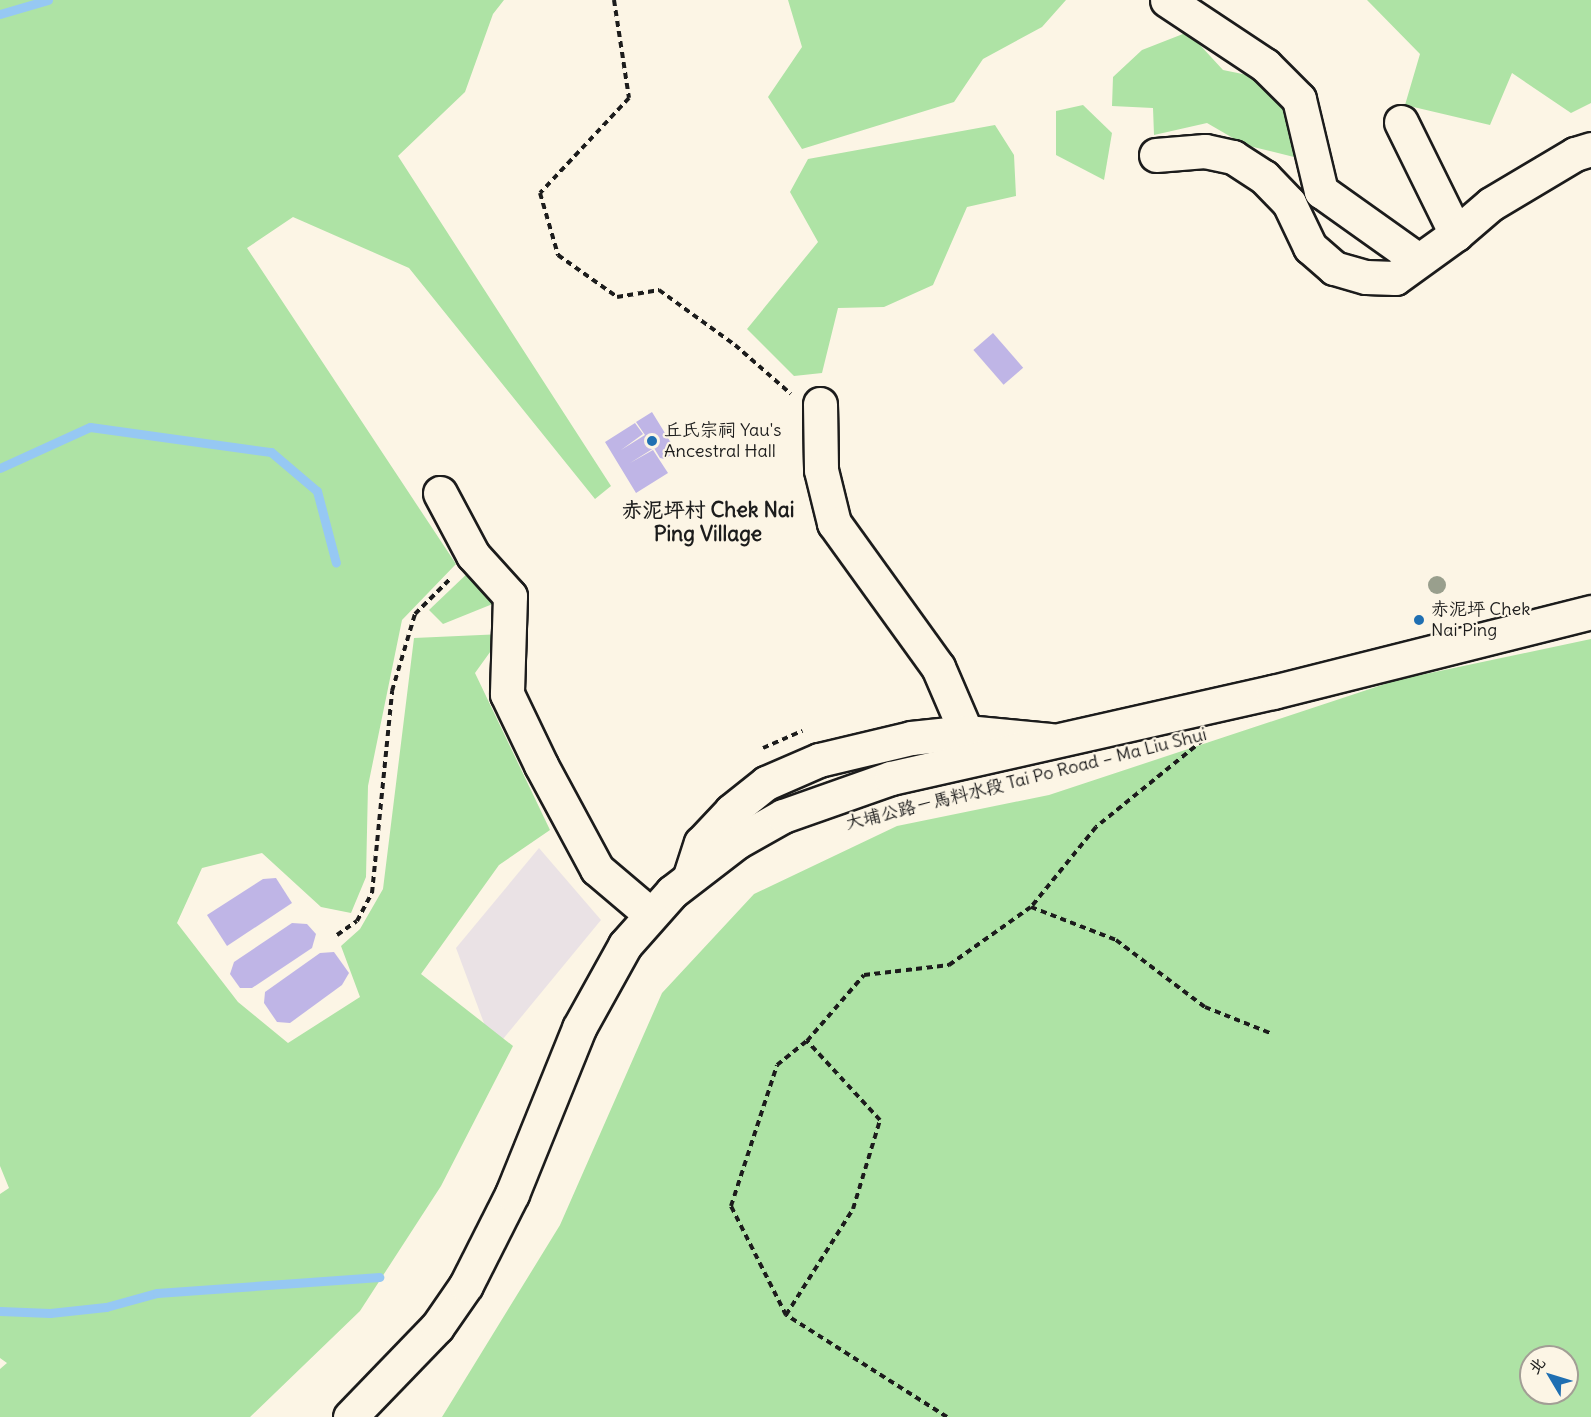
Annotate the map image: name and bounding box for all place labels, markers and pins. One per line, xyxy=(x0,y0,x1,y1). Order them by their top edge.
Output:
place label: 丘氏宗祠 Yau's Ancestral Hall xyxy=(664,420,781,462)
marker: 丘氏宗祠 Yau's Ancestral Hall xyxy=(645,434,659,448)
place label: 赤泥坪 Chek Nai Ping xyxy=(1431,599,1530,642)
marker: 赤泥坪 Chek Nai Ping xyxy=(1412,613,1426,627)

